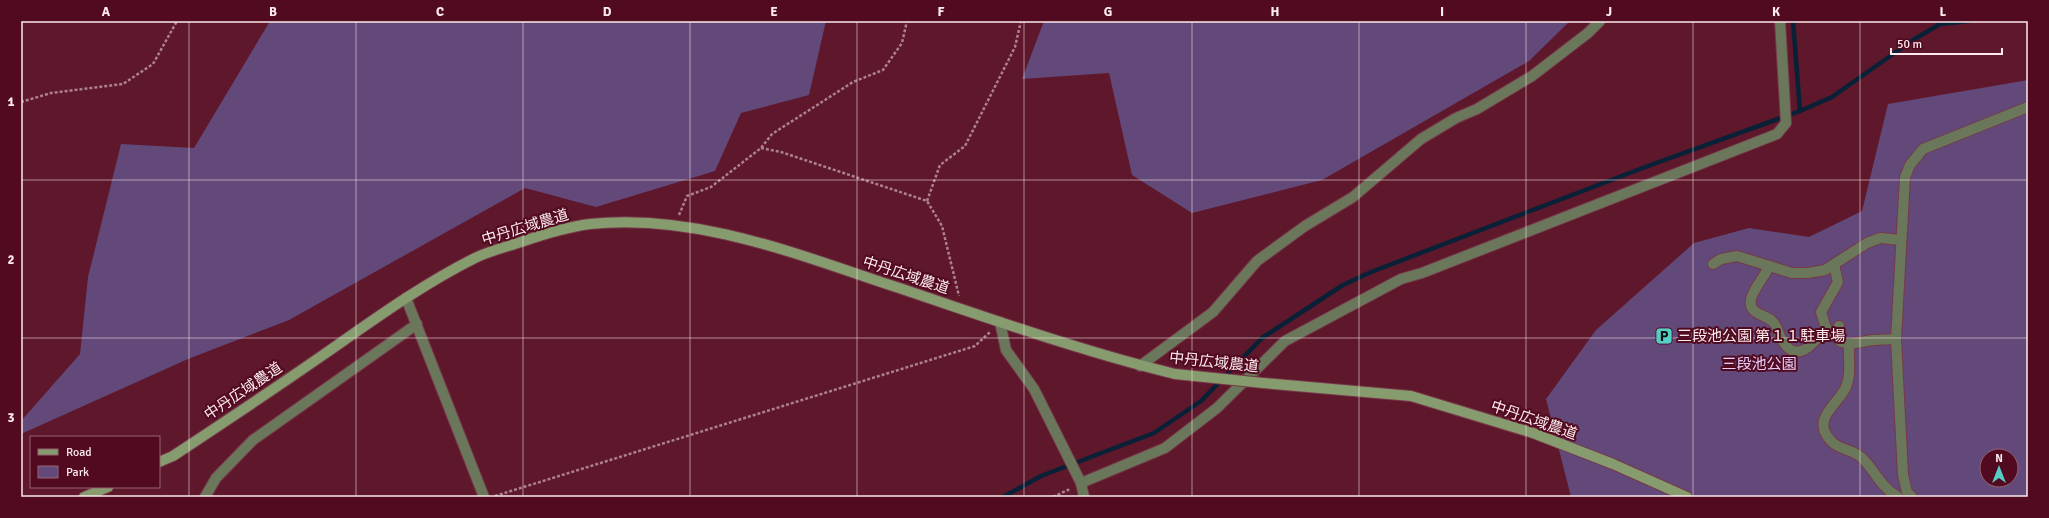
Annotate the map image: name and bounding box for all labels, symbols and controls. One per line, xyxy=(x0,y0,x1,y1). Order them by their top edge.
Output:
text: A xyxy=(102,4,111,20)
text: B xyxy=(269,4,277,20)
text: C xyxy=(436,4,444,20)
text: D xyxy=(603,4,612,20)
text: E xyxy=(770,4,778,20)
text: F xyxy=(938,4,945,20)
text: G xyxy=(1104,4,1112,20)
text: H xyxy=(1271,4,1279,20)
text: I xyxy=(1440,4,1444,20)
text: J xyxy=(1606,4,1612,20)
text: K xyxy=(1772,4,1780,20)
text: L xyxy=(1940,4,1947,20)
scale bar xyxy=(1891,30,2002,56)
text: 50 m xyxy=(1897,37,1922,52)
text: 1 xyxy=(7,94,15,110)
street label: 中丹広域農道 xyxy=(479,205,571,249)
text: 2 xyxy=(7,252,15,268)
street label: 中丹広域農道 xyxy=(860,253,952,297)
parking icon: 三段池公園 第１１駐車場 xyxy=(1654,326,1674,346)
place label: 三段池公園 第１１駐車場 xyxy=(1677,327,1845,345)
street label: 中丹広域農道 xyxy=(1168,348,1260,376)
park label: 三段池公園 xyxy=(1721,355,1797,373)
street label: 中丹広域農道 xyxy=(201,358,285,424)
street label: 中丹広域農道 xyxy=(1489,397,1579,443)
text: 3 xyxy=(7,410,15,426)
legend xyxy=(30,436,160,488)
text: Road xyxy=(66,445,92,460)
north arrow xyxy=(1979,448,2019,488)
text: N xyxy=(1995,452,2003,465)
text: Park xyxy=(66,465,89,480)

